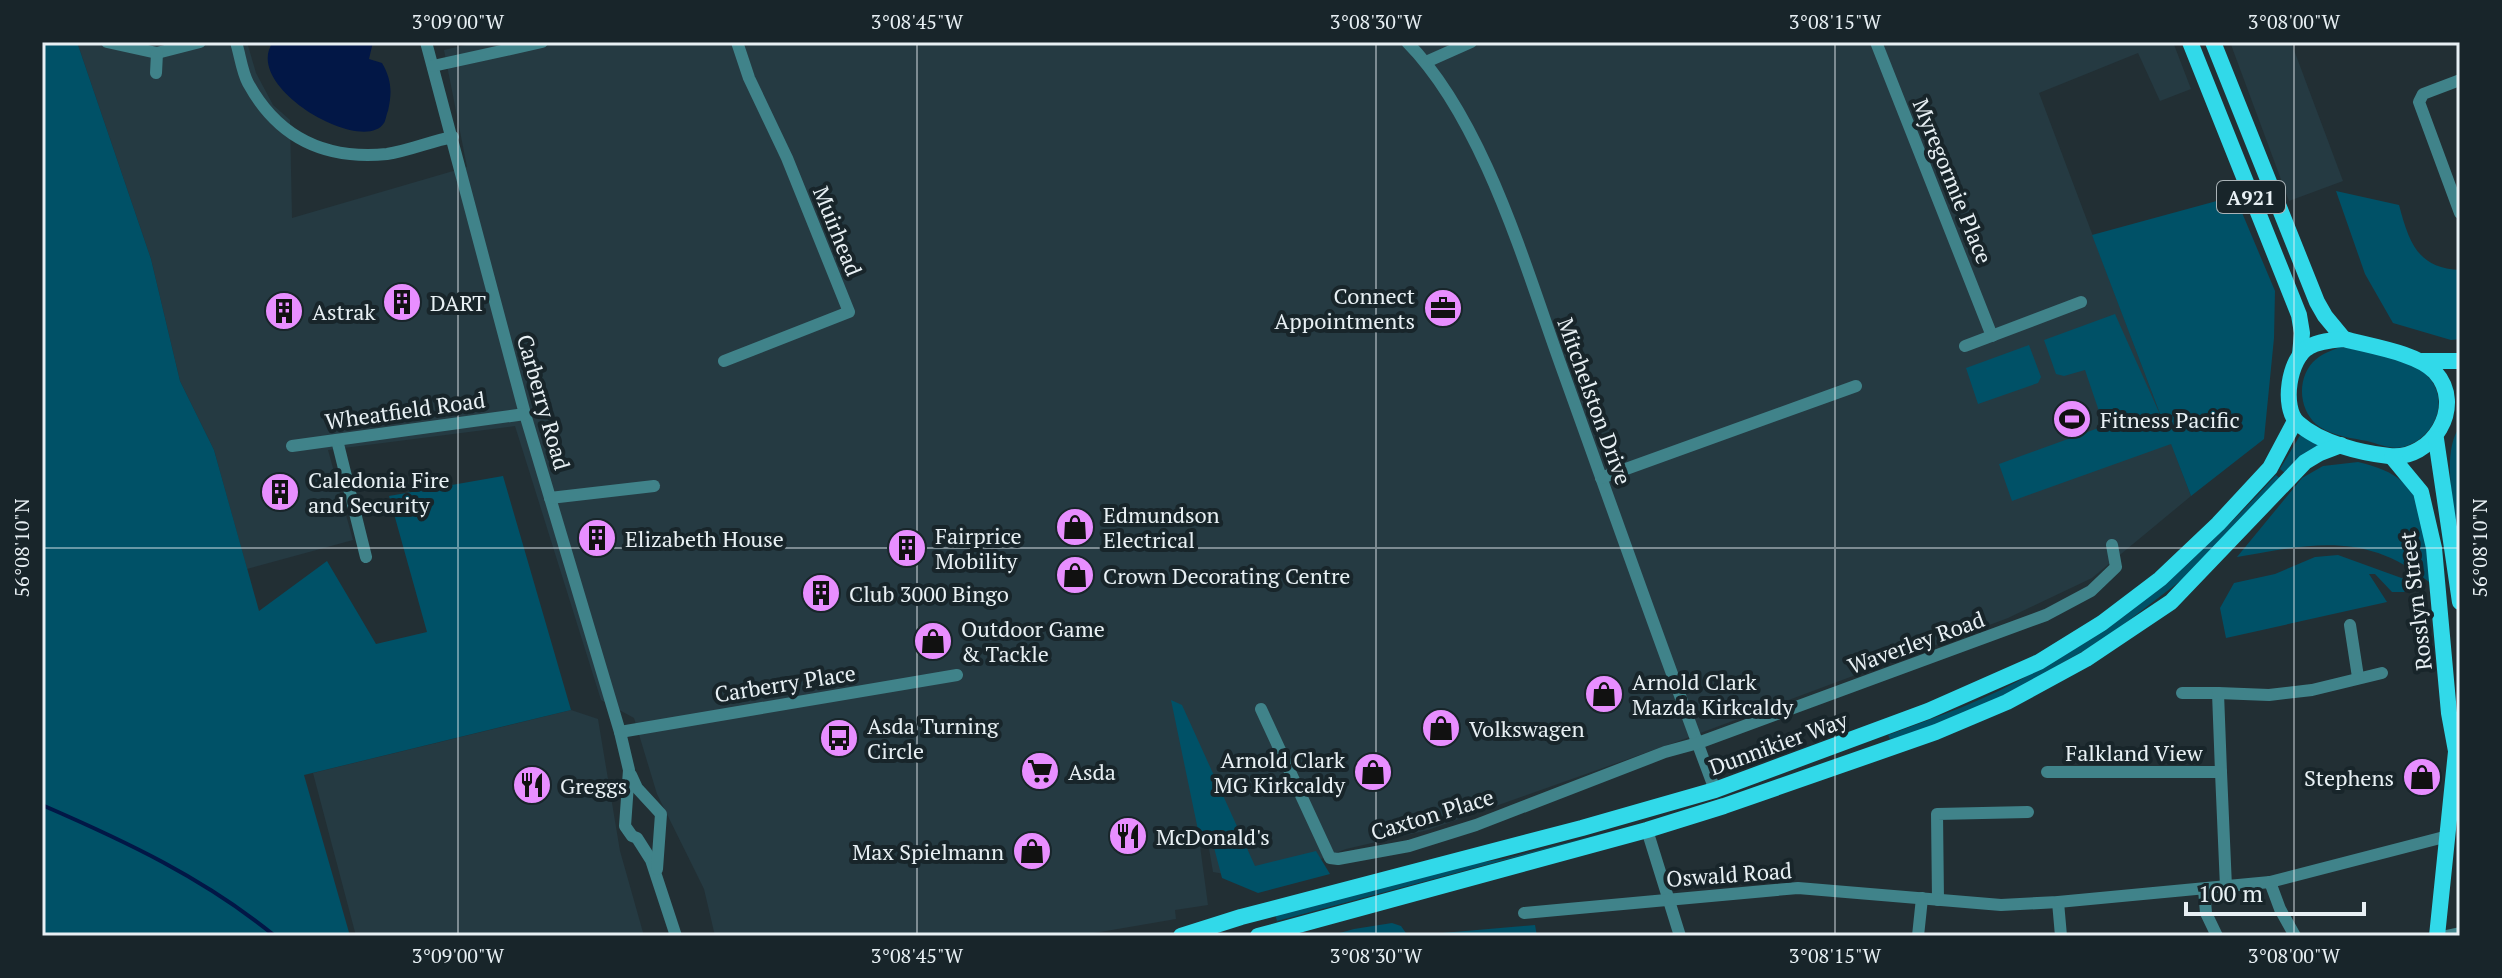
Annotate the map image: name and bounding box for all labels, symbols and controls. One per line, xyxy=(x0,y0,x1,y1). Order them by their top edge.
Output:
text: 3°09'00"W xyxy=(412,8,505,35)
text: 3°08'45"W xyxy=(871,8,964,35)
text: 3°08'30"W xyxy=(1330,8,1423,35)
text: 3°08'15"W xyxy=(1789,8,1882,35)
text: 3°08'00"W xyxy=(2248,8,2341,35)
street label: Myregormie Place xyxy=(1907,94,1999,268)
road number: A921 xyxy=(2217,181,2285,213)
street label: Muirhead xyxy=(807,182,869,280)
building icon: DART xyxy=(381,281,423,323)
place label: Connect Appointments xyxy=(1274,281,1415,335)
office icon: Connect Appointments xyxy=(1422,287,1464,329)
place label: DART xyxy=(430,288,486,317)
building icon: Astrak xyxy=(263,290,305,332)
place label: Astrak xyxy=(312,297,376,326)
street label: Mitchelston Drive xyxy=(1551,314,1639,488)
street label: Carberry Road xyxy=(511,331,577,473)
street label: Wheatfield Road xyxy=(323,384,487,436)
sports icon: Fitness Pacific xyxy=(2051,398,2093,440)
place label: Fitness Pacific xyxy=(2100,405,2240,434)
place label: Caledonia Fire and Security xyxy=(308,465,450,519)
building icon: Caledonia Fire and Security xyxy=(259,471,301,513)
text: 56°08'10"N xyxy=(8,498,35,598)
text: 56°08'10"N xyxy=(2466,498,2493,598)
place label: Edmundson Electrical xyxy=(1103,500,1220,554)
shop icon: Edmundson Electrical xyxy=(1054,506,1096,548)
building icon: Elizabeth House xyxy=(576,517,618,559)
place label: Fairprice Mobility xyxy=(935,521,1022,575)
place label: Elizabeth House xyxy=(625,524,784,553)
building icon: Fairprice Mobility xyxy=(886,527,928,569)
street label: Rosslyn Street xyxy=(2392,530,2438,672)
shop icon: Crown Decorating Centre xyxy=(1054,554,1096,596)
place label: Crown Decorating Centre xyxy=(1103,561,1350,590)
building icon: Club 3000 Bingo xyxy=(800,572,842,614)
place label: Club 3000 Bingo xyxy=(849,579,1009,608)
street label: Waverley Road xyxy=(1844,604,1988,680)
place label: Outdoor Game & Tackle xyxy=(961,614,1105,668)
shop icon: Outdoor Game & Tackle xyxy=(912,620,954,662)
street label: Carberry Place xyxy=(712,658,858,708)
place label: Arnold Clark Mazda Kirkcaldy xyxy=(1632,667,1794,721)
shop icon: Arnold Clark Mazda Kirkcaldy xyxy=(1583,673,1625,715)
street label: Dunnikier Way xyxy=(1705,704,1852,781)
shop icon: Volkswagen xyxy=(1420,707,1462,749)
place label: Asda Turning Circle xyxy=(867,711,999,765)
place label: Volkswagen xyxy=(1469,714,1585,743)
bus stop icon: Asda Turning Circle xyxy=(818,717,860,759)
street label: Falkland View xyxy=(2065,738,2204,767)
place label: Arnold Clark MG Kirkcaldy xyxy=(1214,745,1346,799)
supermarket icon: Asda xyxy=(1019,750,1061,792)
shop icon: Arnold Clark MG Kirkcaldy xyxy=(1352,751,1394,793)
shop icon: Stephens xyxy=(2401,756,2443,798)
place label: Asda xyxy=(1068,757,1116,786)
place label: Stephens xyxy=(2304,763,2394,792)
restaurant icon: Greggs xyxy=(511,764,553,806)
place label: Greggs xyxy=(560,771,627,800)
street label: Caxton Place xyxy=(1367,782,1497,846)
restaurant icon: McDonald's xyxy=(1107,815,1149,857)
place label: McDonald's xyxy=(1156,822,1270,851)
shop icon: Max Spielmann xyxy=(1011,830,1053,872)
place label: Max Spielmann xyxy=(852,837,1004,866)
street label: Oswald Road xyxy=(1665,855,1793,893)
scale bar xyxy=(2186,866,2364,916)
text: 100 m xyxy=(2198,877,2263,909)
text: 3°09'00"W xyxy=(412,942,505,969)
text: 3°08'45"W xyxy=(871,942,964,969)
text: 3°08'30"W xyxy=(1330,942,1423,969)
text: 3°08'15"W xyxy=(1789,942,1882,969)
text: 3°08'00"W xyxy=(2248,942,2341,969)

